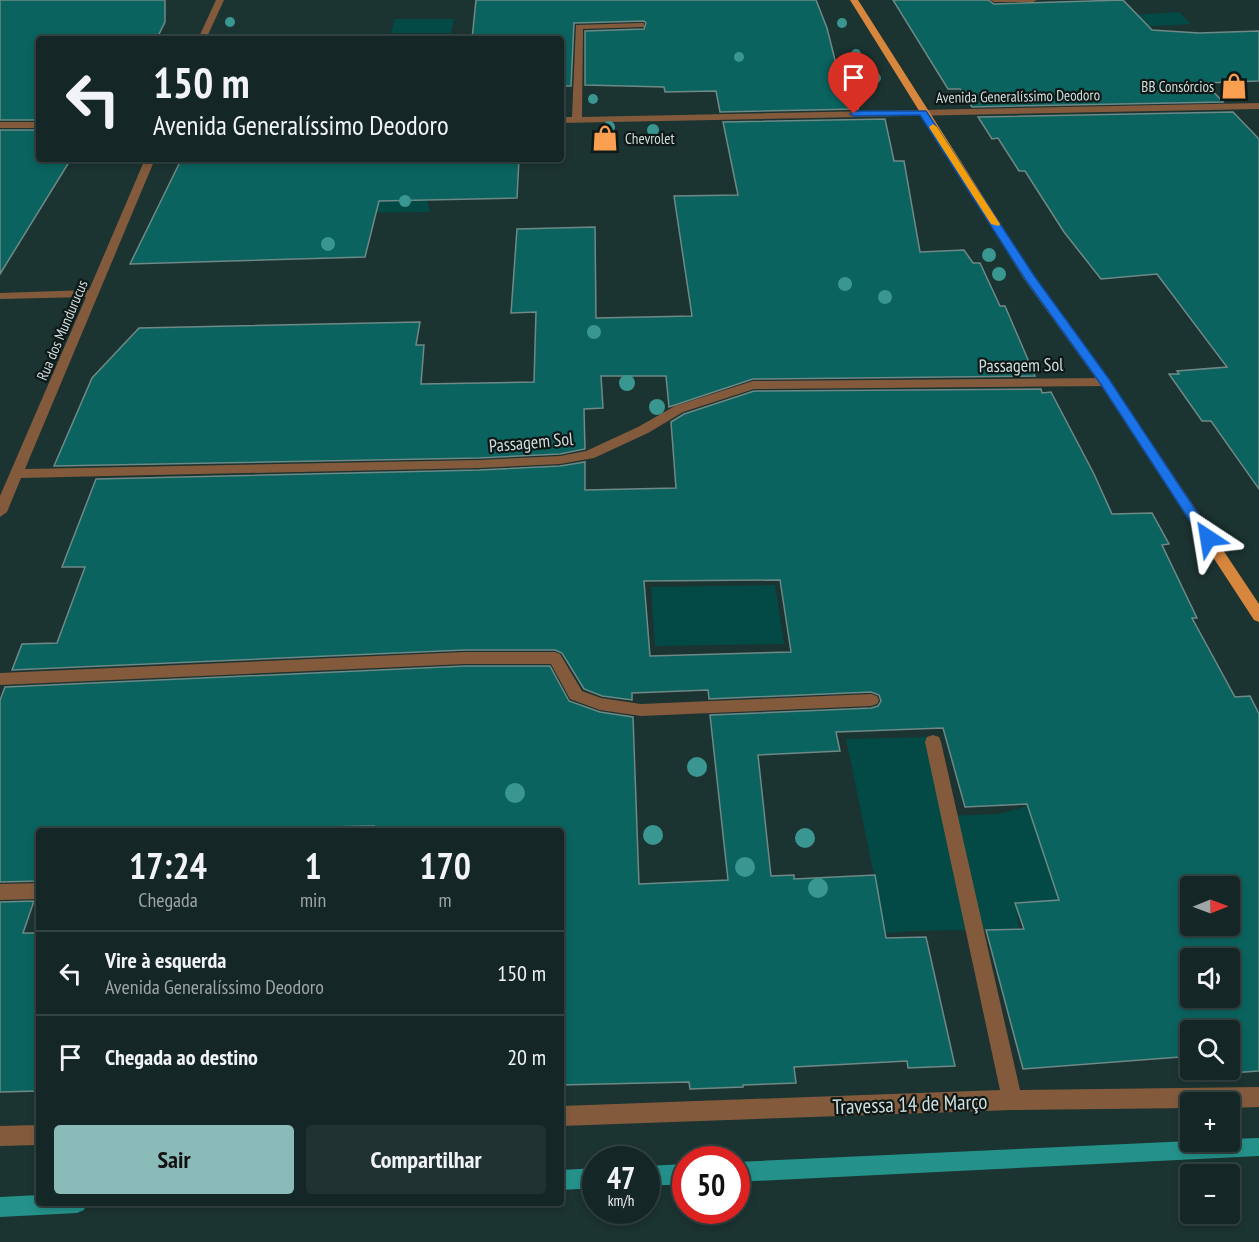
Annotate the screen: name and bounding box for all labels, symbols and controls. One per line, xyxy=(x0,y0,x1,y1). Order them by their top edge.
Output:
pin xyxy=(828,52,879,114)
text: 150 m xyxy=(153,55,250,110)
icon: left xyxy=(54,60,132,138)
icon: arrive xyxy=(837,61,870,94)
shop icon: BB Consórcios xyxy=(1219,71,1249,101)
place label: BB Consórcios xyxy=(1141,77,1214,96)
street label: Avenida Generalíssimo Deodoro xyxy=(936,85,1100,107)
text: Avenida Generalíssimo Deodoro xyxy=(153,108,449,142)
shop icon: Chevrolet xyxy=(590,123,620,153)
place label: Chevrolet xyxy=(625,129,675,148)
street label: Rua dos Mundurucus xyxy=(32,277,92,383)
street label: Passagem Sol xyxy=(978,353,1064,377)
street label: Passagem Sol xyxy=(488,427,575,457)
position arrow xyxy=(1176,506,1240,570)
text: 17:24 xyxy=(129,842,207,889)
text: 1 xyxy=(304,842,322,889)
text: 170 xyxy=(419,842,471,889)
north arrow xyxy=(1180,876,1240,936)
map controls xyxy=(1180,876,1240,1224)
text: Chegada xyxy=(138,887,198,913)
text: min xyxy=(300,887,326,913)
text: m xyxy=(439,887,452,913)
text: Vire à esquerda xyxy=(105,946,226,974)
button: sound xyxy=(1180,948,1240,1008)
icon: left xyxy=(54,957,87,990)
text: 150 m xyxy=(497,959,546,987)
text: Avenida Generalíssimo Deodoro xyxy=(105,974,324,1000)
button: search xyxy=(1180,1020,1240,1080)
icon: arrive xyxy=(54,1041,87,1074)
text: Chegada ao destino xyxy=(105,1043,258,1071)
text: 20 m xyxy=(507,1043,546,1071)
street label: Travessa 14 de Março xyxy=(832,1088,988,1120)
button: + xyxy=(1180,1092,1240,1152)
button: Sair xyxy=(54,1125,294,1194)
button: Compartilhar xyxy=(306,1125,546,1194)
speed limit sign: 50 xyxy=(672,1146,750,1224)
text: 47 xyxy=(607,1158,635,1197)
button: − xyxy=(1180,1164,1240,1224)
text: km/h xyxy=(608,1191,634,1210)

